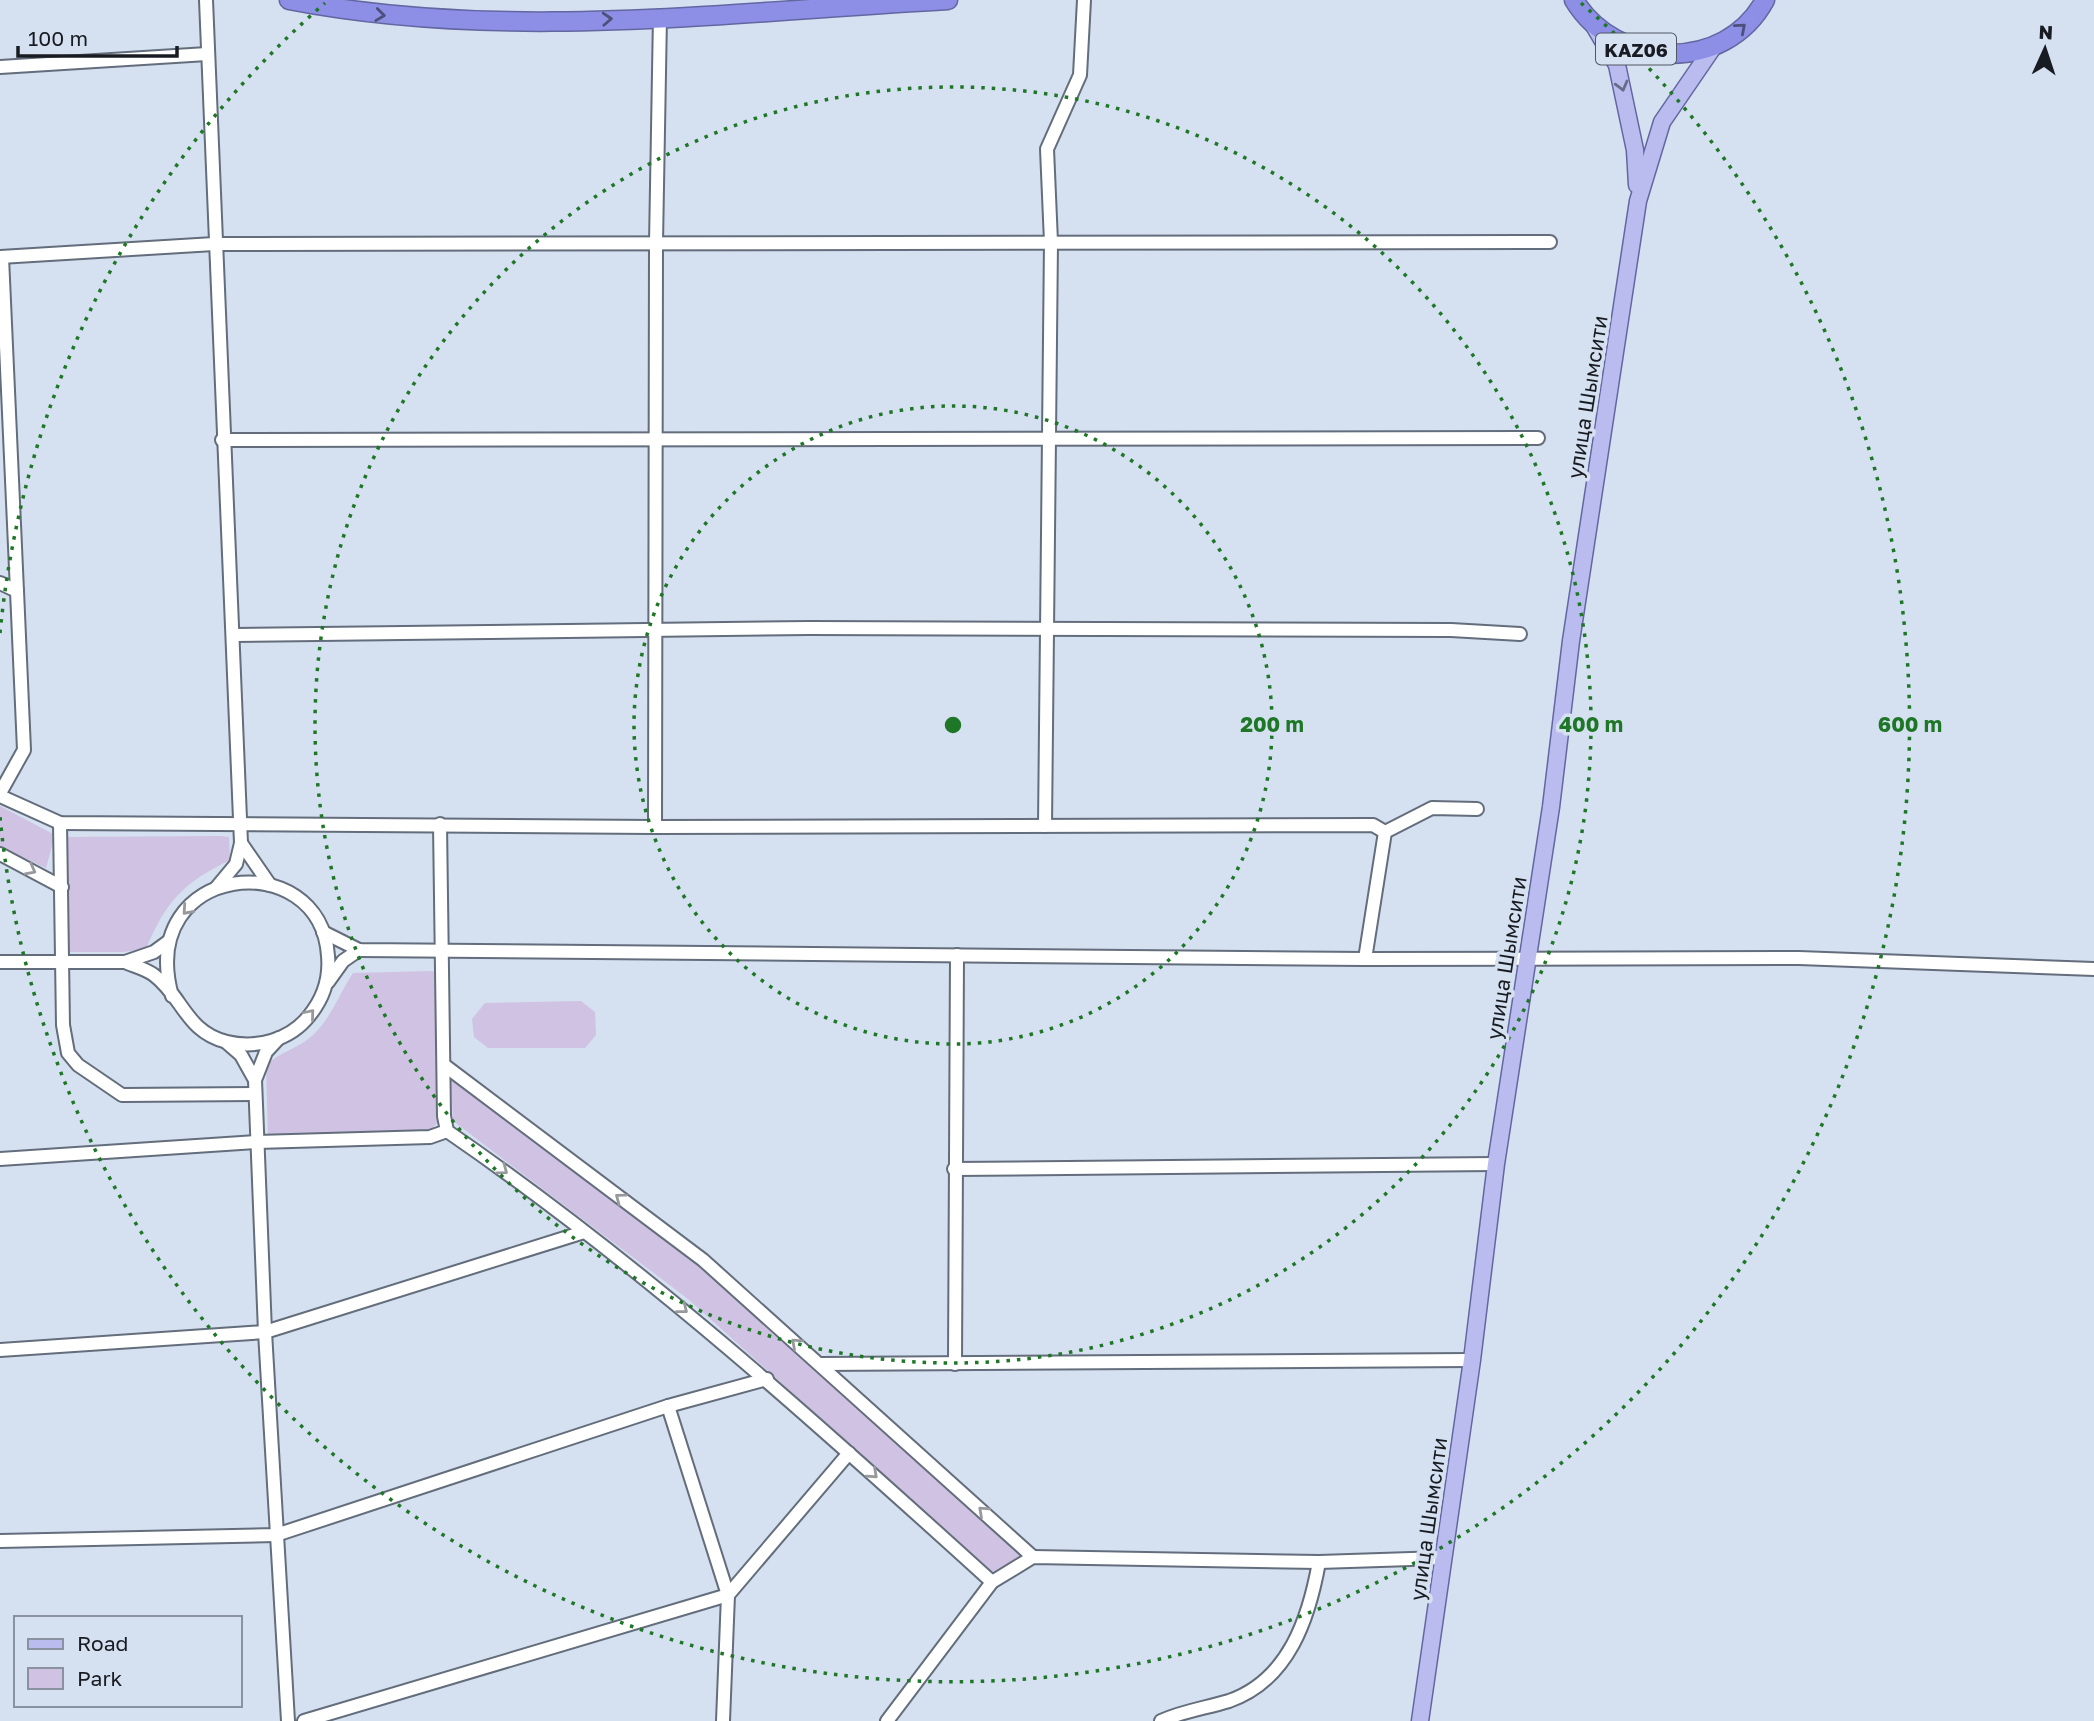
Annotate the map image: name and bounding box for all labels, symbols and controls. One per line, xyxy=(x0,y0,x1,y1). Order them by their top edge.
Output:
one-way arrow xyxy=(375,8,386,23)
one-way arrow xyxy=(602,12,613,27)
scale bar xyxy=(18,14,177,58)
north arrow xyxy=(2010,14,2080,84)
text: N xyxy=(2038,20,2054,43)
one-way arrow xyxy=(1733,24,1746,36)
text: 100 m xyxy=(28,25,88,51)
road number: KАZ06 xyxy=(1596,34,1676,64)
one-way arrow xyxy=(1614,79,1628,91)
street label: улица Шымсити xyxy=(1561,313,1613,481)
text: 200 m xyxy=(1240,711,1304,737)
text: 400 m xyxy=(1559,711,1623,737)
text: 600 m xyxy=(1878,711,1942,737)
centre of rings xyxy=(941,713,965,737)
one-way arrow xyxy=(24,862,36,876)
street label: улица Шымсити xyxy=(1480,874,1532,1042)
one-way arrow xyxy=(183,902,196,915)
one-way arrow xyxy=(302,1009,314,1022)
one-way arrow xyxy=(495,1161,508,1174)
one-way arrow xyxy=(615,1194,628,1206)
one-way arrow xyxy=(675,1301,687,1314)
one-way arrow xyxy=(791,1338,804,1351)
street label: улица Шымсити xyxy=(1404,1436,1452,1602)
one-way arrow xyxy=(865,1466,878,1478)
one-way arrow xyxy=(978,1507,991,1520)
legend xyxy=(14,1616,242,1707)
text: Road xyxy=(77,1630,128,1656)
text: Park xyxy=(77,1665,123,1691)

